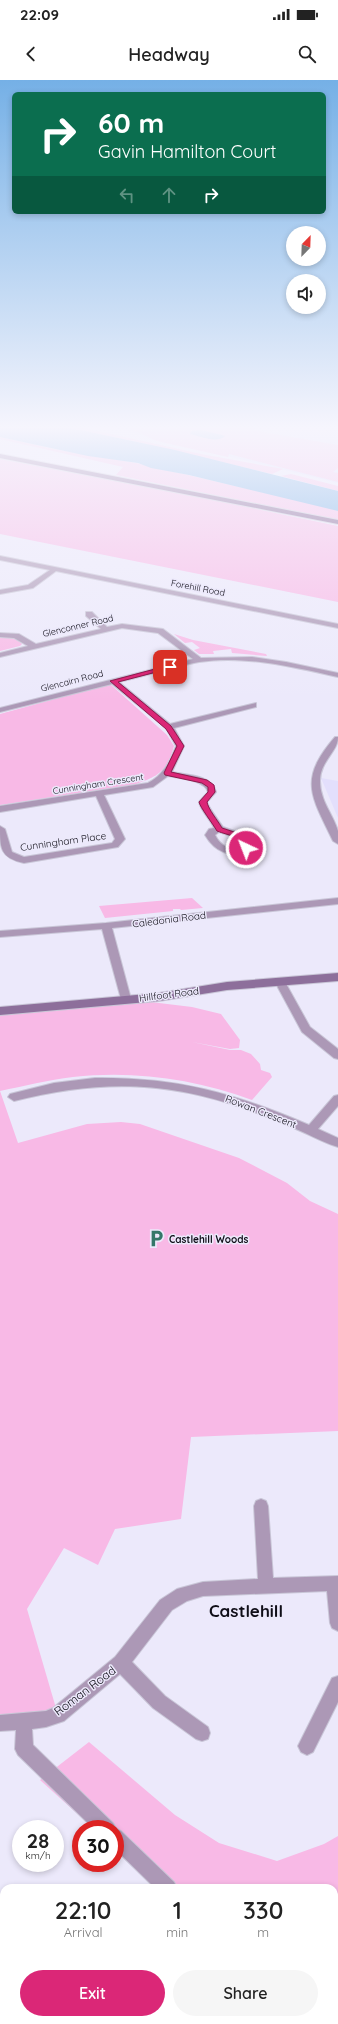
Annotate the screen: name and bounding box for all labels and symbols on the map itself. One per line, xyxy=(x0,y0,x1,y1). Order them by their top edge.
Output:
north arrow xyxy=(286,226,326,266)
street label: Forehill Road xyxy=(170,577,226,598)
street label: Glenconner Road xyxy=(41,612,114,639)
pin xyxy=(153,650,187,684)
street label: Glencairn Road xyxy=(39,667,104,694)
street label: Cunningham Crescent xyxy=(52,771,144,796)
position arrow xyxy=(225,827,267,869)
street label: Cunningham Place xyxy=(19,829,107,854)
street label: Caledonia Road xyxy=(132,909,207,930)
street label: Hillfoot Road xyxy=(138,984,200,1005)
street label: Rowan Crescent xyxy=(223,1092,299,1131)
parking icon: Castlehill Woods xyxy=(146,1229,166,1249)
place label: Castlehill Woods xyxy=(169,1233,248,1246)
district label: Castlehill xyxy=(209,1600,283,1621)
street label: Roman Road xyxy=(51,1663,119,1719)
speed limit sign: 30 xyxy=(72,1820,124,1872)

